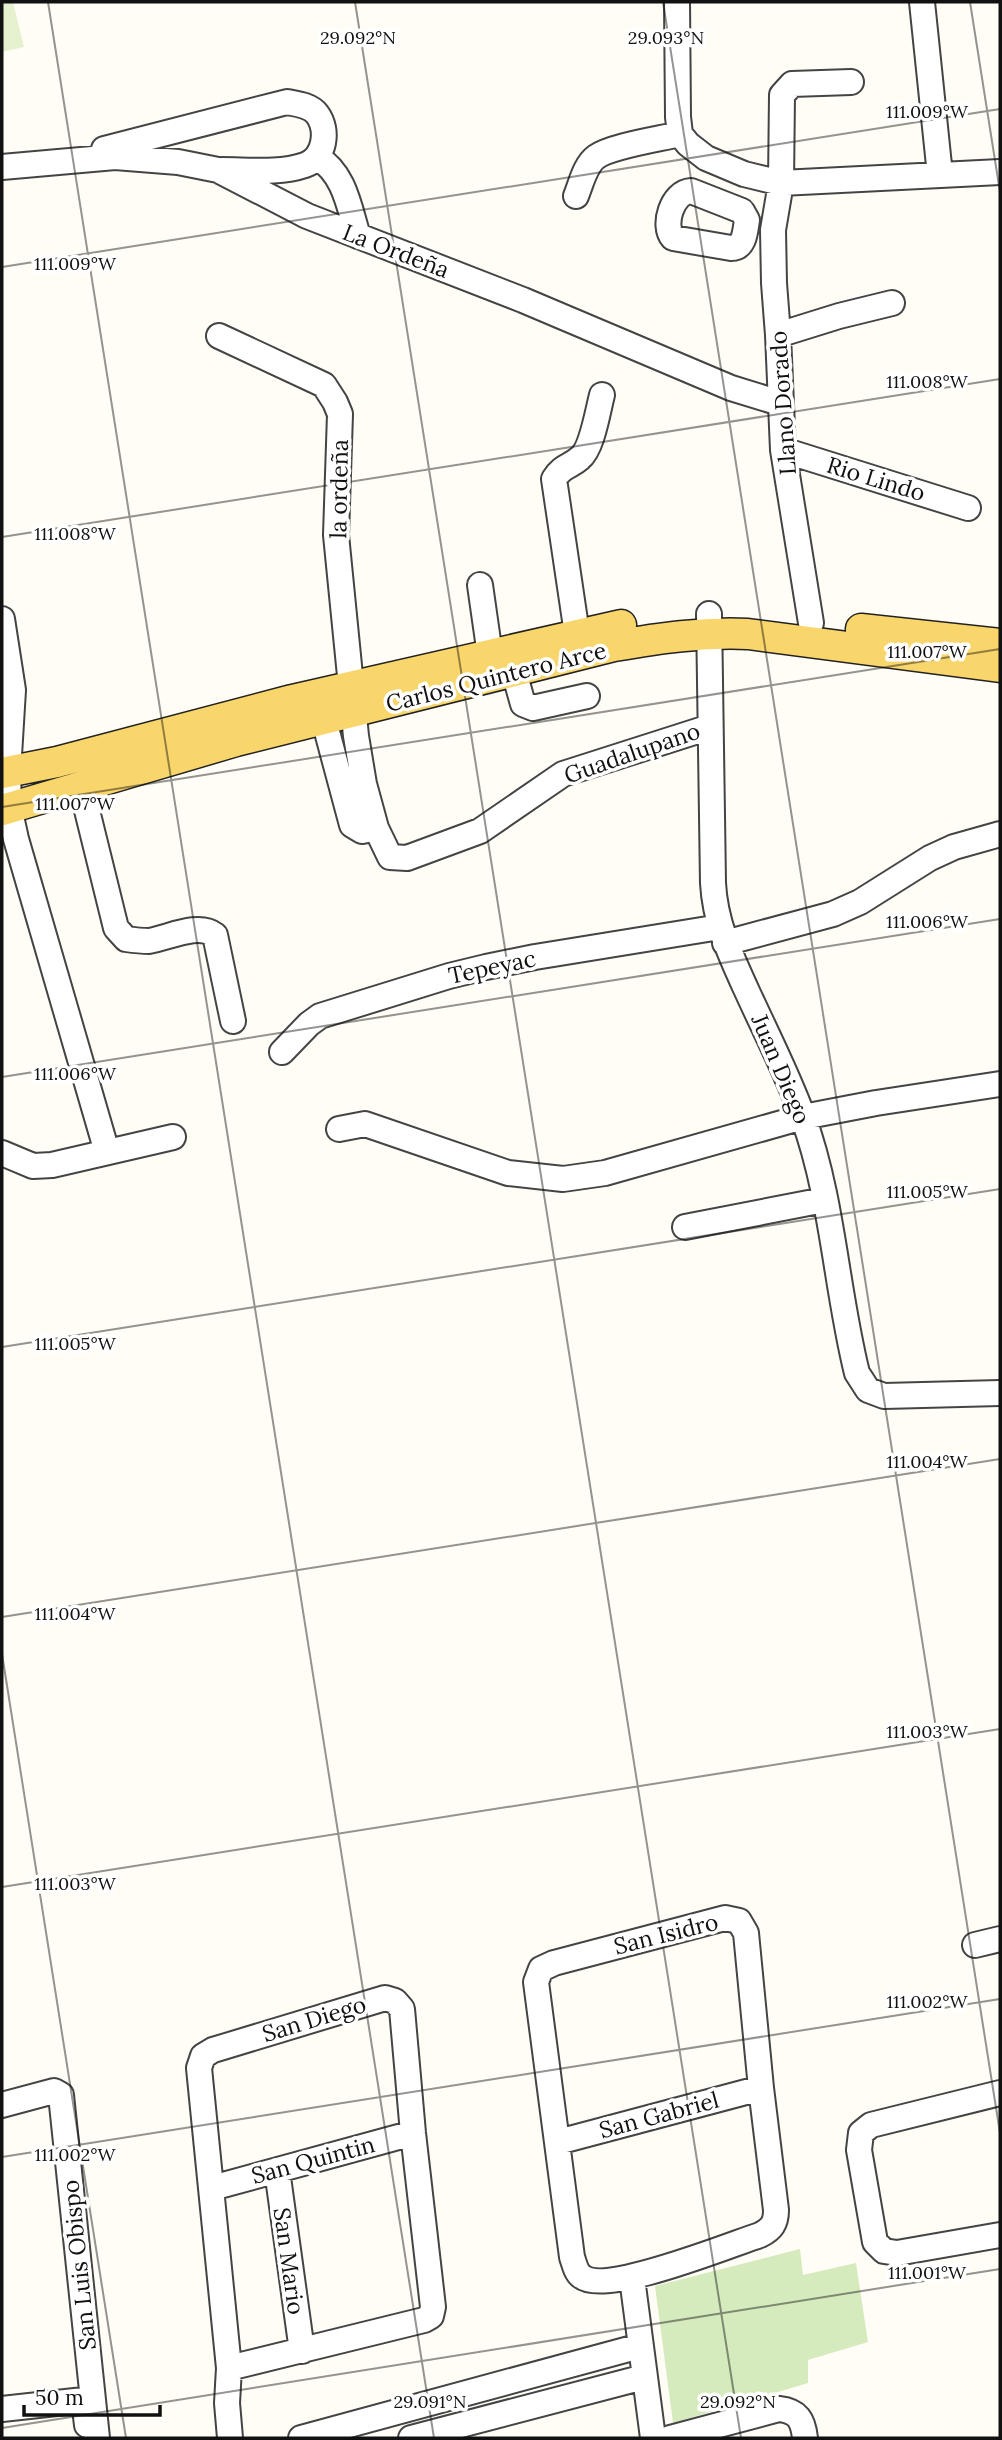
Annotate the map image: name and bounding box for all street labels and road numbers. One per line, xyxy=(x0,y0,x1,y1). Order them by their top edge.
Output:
street label: La Ordeña xyxy=(339,217,454,284)
street label: Llano Dorado xyxy=(763,330,802,476)
street label: la ordeña xyxy=(323,439,354,539)
street label: Rio Lindo xyxy=(823,450,929,507)
street label: Carlos Quintero Arce xyxy=(383,635,609,718)
street label: Guadalupano xyxy=(560,716,704,789)
street label: Tepeyac xyxy=(446,943,538,990)
street label: Juan Diego xyxy=(745,1009,818,1128)
street label: San Isidro xyxy=(611,1907,721,1960)
street label: San Diego xyxy=(258,1989,369,2048)
street label: San Gabriel xyxy=(596,2085,722,2144)
street label: San Quintin xyxy=(248,2129,378,2190)
street label: San Luis Obispo xyxy=(55,2178,102,2352)
street label: San Mario xyxy=(268,2206,311,2316)

